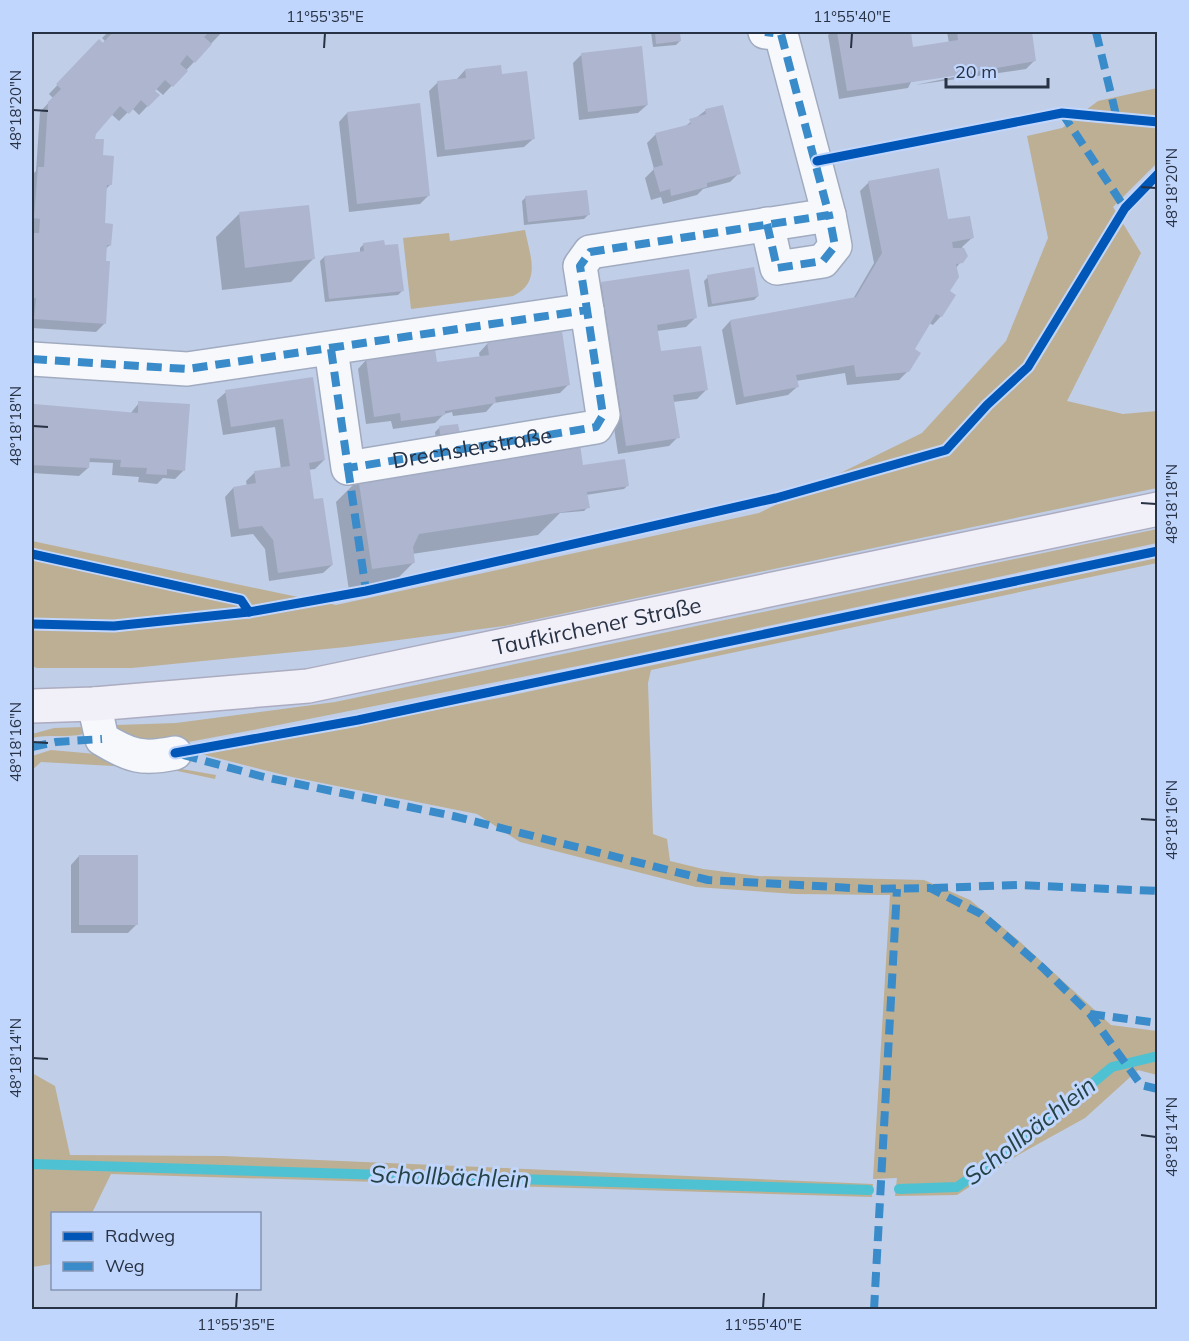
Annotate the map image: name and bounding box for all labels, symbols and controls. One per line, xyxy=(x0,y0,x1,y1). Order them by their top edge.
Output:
text: 11°55'35"E xyxy=(286,7,364,26)
text: 11°55'40"E xyxy=(813,7,891,26)
scale bar xyxy=(946,51,1048,89)
text: 20 m xyxy=(955,60,997,83)
text: 48°18'20"N xyxy=(6,70,25,150)
text: 48°18'20"N xyxy=(1162,148,1181,228)
text: 48°18'18"N xyxy=(6,386,25,466)
street label: Drechslerstraße xyxy=(390,420,554,474)
text: 48°18'18"N xyxy=(1162,464,1181,544)
street label: Taufkirchener Straße xyxy=(490,590,704,661)
text: 48°18'16"N xyxy=(6,702,25,782)
text: 48°18'16"N xyxy=(1162,780,1181,860)
text: 48°18'14"N xyxy=(6,1018,25,1098)
water label: Schollbächlein xyxy=(957,1069,1101,1191)
text: 48°18'14"N xyxy=(1162,1097,1181,1177)
water label: Schollbächlein xyxy=(370,1158,530,1194)
legend xyxy=(51,1212,261,1290)
text: Radweg xyxy=(105,1224,175,1247)
text: Weg xyxy=(105,1254,145,1277)
text: 11°55'35"E xyxy=(197,1315,275,1334)
text: 11°55'40"E xyxy=(724,1315,802,1334)

